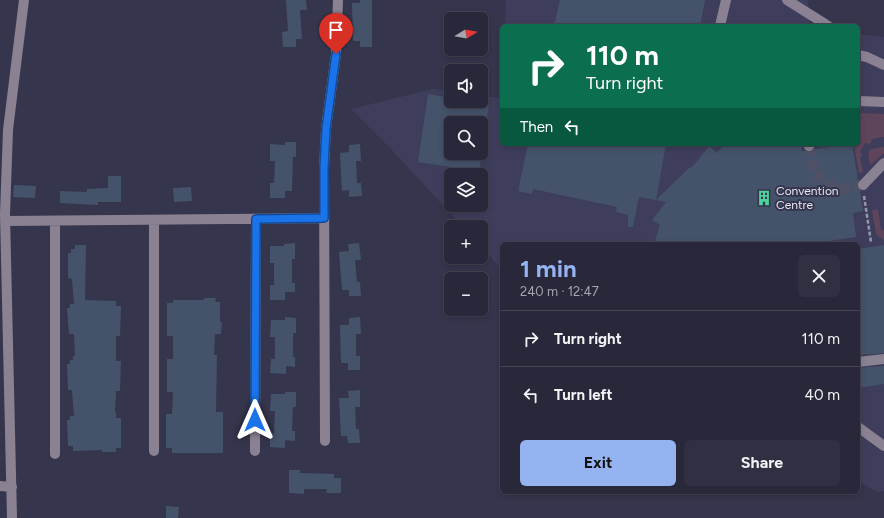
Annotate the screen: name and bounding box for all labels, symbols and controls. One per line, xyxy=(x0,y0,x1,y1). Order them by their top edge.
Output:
north arrow xyxy=(444,12,488,56)
map controls xyxy=(444,12,488,316)
pin xyxy=(319,13,353,54)
icon: arrive xyxy=(325,19,347,41)
text: 110 m xyxy=(586,38,659,72)
icon: right xyxy=(520,40,572,92)
button: sound xyxy=(444,64,488,108)
text: Turn right xyxy=(586,72,663,94)
button: search xyxy=(444,116,488,160)
icon: left xyxy=(561,116,583,138)
text: Then xyxy=(520,118,553,136)
button: layers xyxy=(444,168,488,212)
place label: Convention Centre xyxy=(776,184,839,212)
building icon: Convention Centre xyxy=(755,189,773,207)
button: + xyxy=(444,220,488,264)
text: 1 min xyxy=(520,254,577,283)
button: close xyxy=(798,255,840,297)
button: − xyxy=(444,272,488,316)
text: 240 m · 12:47 xyxy=(520,284,599,299)
icon: right xyxy=(520,328,542,350)
text: Turn right xyxy=(554,330,622,348)
text: 110 m xyxy=(802,330,840,348)
icon: left xyxy=(520,384,542,406)
text: Turn left xyxy=(554,386,612,404)
text: 40 m xyxy=(805,386,840,404)
position arrow xyxy=(234,399,276,441)
button: Exit xyxy=(520,440,676,486)
button: Share xyxy=(684,440,840,486)

